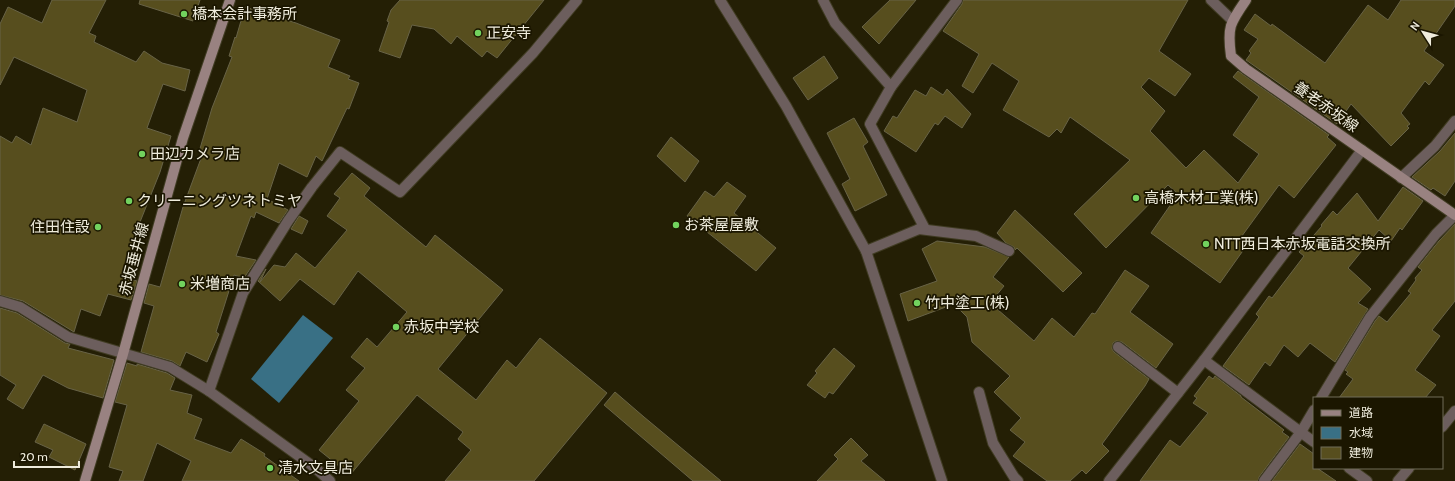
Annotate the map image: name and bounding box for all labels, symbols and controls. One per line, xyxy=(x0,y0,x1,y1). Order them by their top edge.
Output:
place label: 橋本会計事務所 xyxy=(192,5,297,23)
marker: 橋本会計事務所 xyxy=(179,9,189,19)
north arrow xyxy=(1403,12,1443,52)
text: N xyxy=(1407,19,1423,33)
place label: 正安寺 xyxy=(486,24,531,42)
marker: 正安寺 xyxy=(473,28,483,38)
street label: 養老赤坂線 xyxy=(1290,78,1362,136)
place label: 田辺カメラ店 xyxy=(150,145,240,163)
marker: 田辺カメラ店 xyxy=(137,149,147,159)
place label: 高橋木材工業(株) xyxy=(1144,189,1258,207)
place label: クリーニングツネトミヤ xyxy=(137,192,302,210)
marker: 高橋木材工業(株) xyxy=(1131,193,1141,203)
marker: クリーニングツネトミヤ xyxy=(124,196,134,206)
place label: お茶屋屋敷 xyxy=(684,216,759,234)
place label: 住田住設 xyxy=(30,218,90,236)
street label: 赤坂垂井線 xyxy=(116,220,152,298)
marker: お茶屋屋敷 xyxy=(671,220,681,230)
marker: 住田住設 xyxy=(93,222,103,232)
place label: NTT西日本赤坂電話交換所 xyxy=(1214,235,1391,253)
marker: NTT西日本赤坂電話交換所 xyxy=(1201,239,1211,249)
place label: 米増商店 xyxy=(190,275,250,293)
marker: 米増商店 xyxy=(177,279,187,289)
place label: 竹中塗工(株) xyxy=(925,294,1009,312)
marker: 竹中塗工(株) xyxy=(912,298,922,308)
place label: 赤坂中学校 xyxy=(404,318,479,336)
marker: 赤坂中学校 xyxy=(391,322,401,332)
legend xyxy=(1313,397,1443,469)
text: 道路 xyxy=(1349,405,1373,420)
text: 水域 xyxy=(1349,425,1373,440)
scale bar xyxy=(14,443,79,469)
text: 建物 xyxy=(1349,445,1373,460)
text: 20 m xyxy=(20,449,48,464)
place label: 清水文具店 xyxy=(278,459,353,477)
marker: 清水文具店 xyxy=(265,463,275,473)

